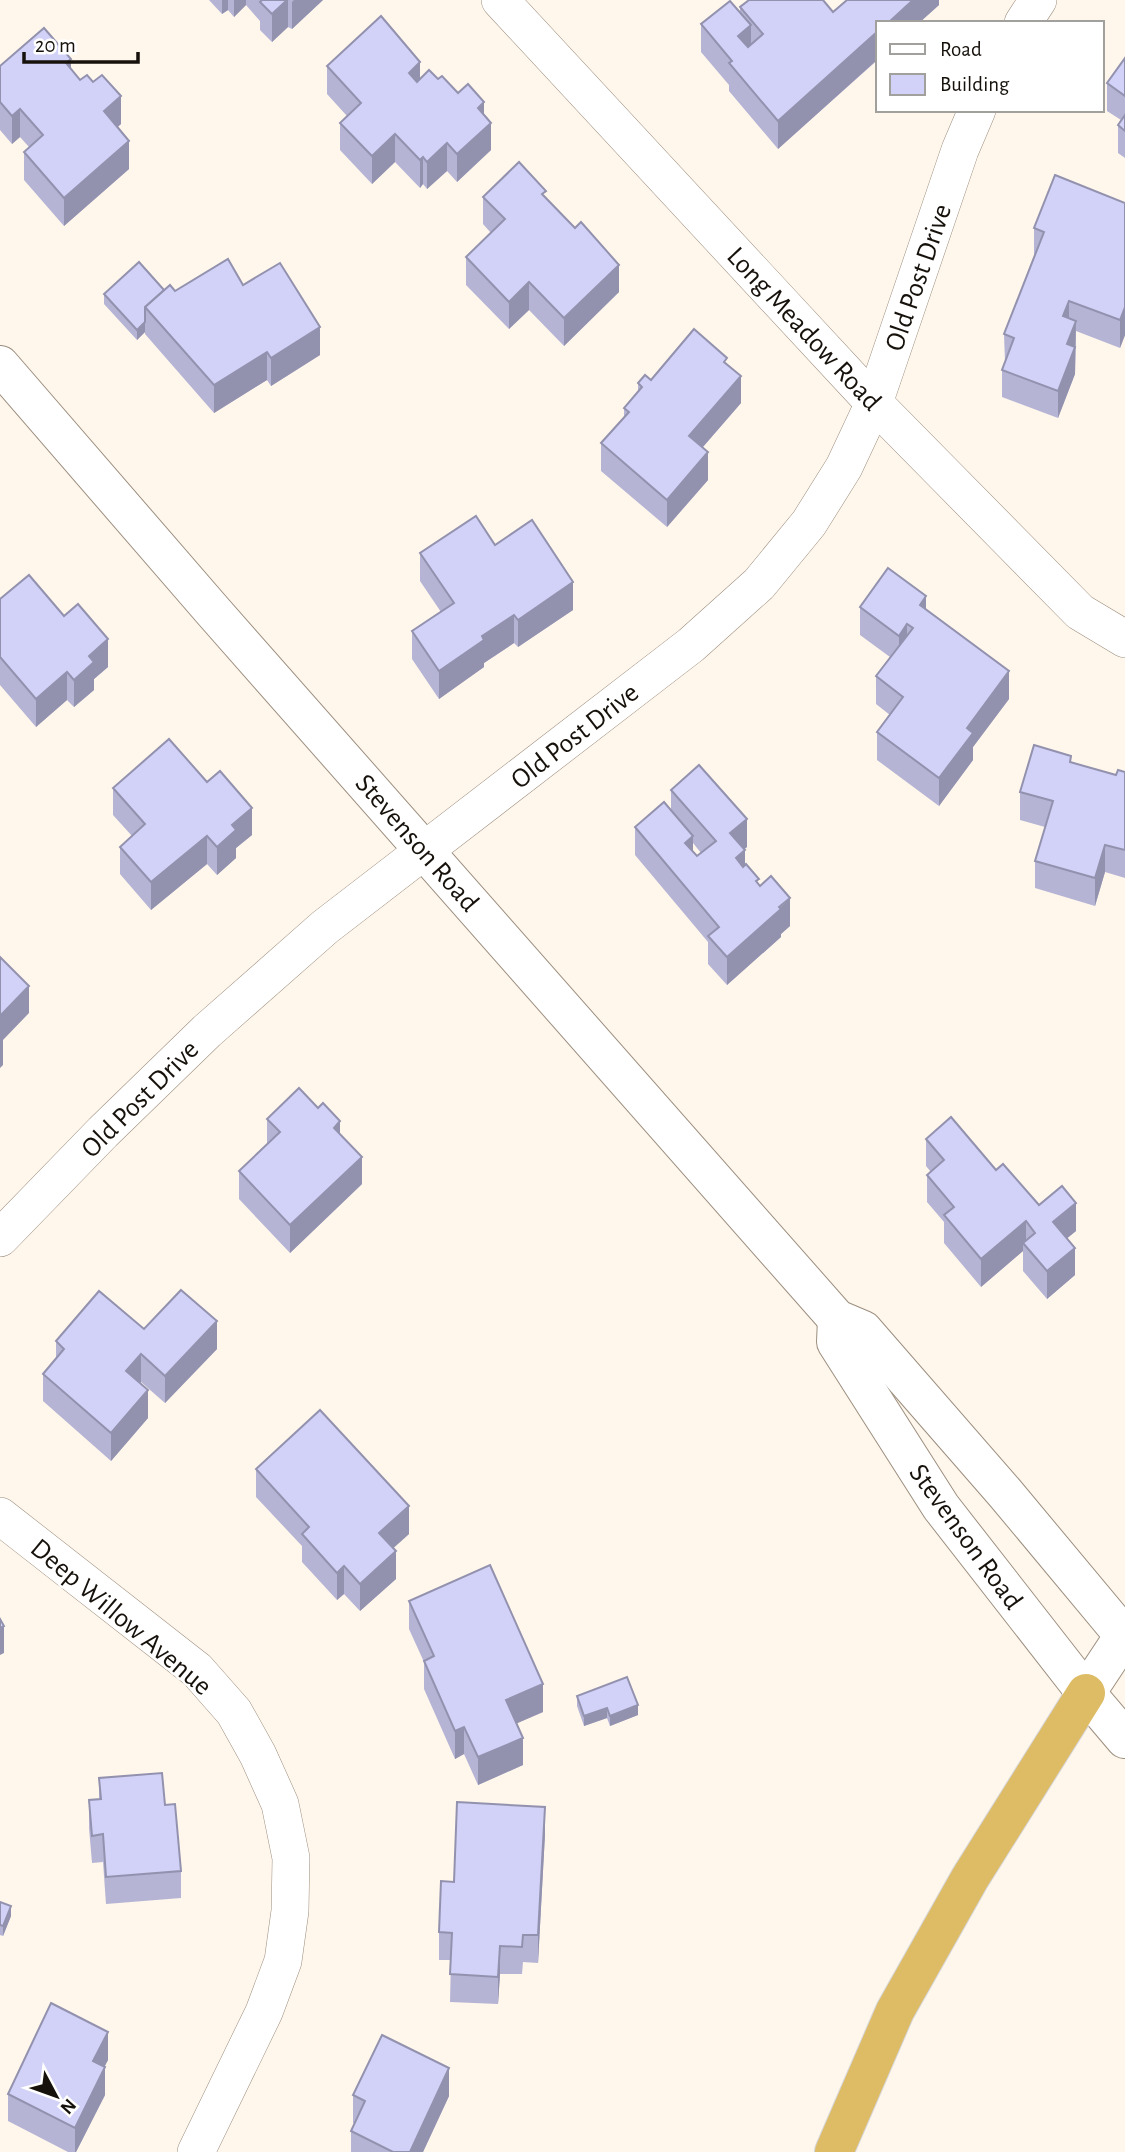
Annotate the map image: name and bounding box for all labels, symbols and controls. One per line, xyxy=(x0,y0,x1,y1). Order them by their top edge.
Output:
scale bar xyxy=(24,21,138,65)
legend xyxy=(876,21,1104,112)
text: 20 m xyxy=(35,35,76,56)
text: Road xyxy=(940,39,982,60)
text: Building xyxy=(940,74,1010,95)
street label: Old Post Drive xyxy=(881,201,957,355)
street label: Long Meadow Road xyxy=(721,242,886,416)
street label: Old Post Drive xyxy=(506,678,644,795)
street label: Stevenson Road xyxy=(349,769,483,917)
street label: Old Post Drive xyxy=(76,1035,204,1163)
street label: Stevenson Road xyxy=(903,1459,1027,1615)
street label: Deep Willow Avenue xyxy=(25,1534,217,1701)
north arrow xyxy=(21,2061,91,2131)
text: N xyxy=(56,2095,79,2117)

